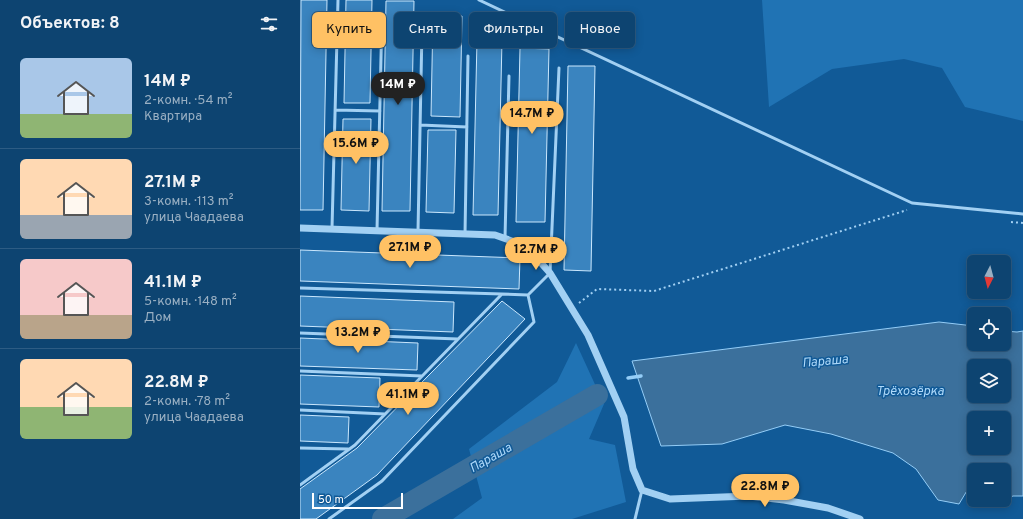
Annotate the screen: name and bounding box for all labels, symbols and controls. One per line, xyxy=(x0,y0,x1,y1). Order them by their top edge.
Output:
chip: Купить xyxy=(312,12,386,48)
chip: Снять xyxy=(394,12,461,48)
chip: Фильтры xyxy=(469,12,557,48)
chip: Новое xyxy=(565,12,635,48)
text: Объектов: 8 xyxy=(20,13,120,35)
icon: filters xyxy=(258,13,280,35)
text: 14M ₽ xyxy=(144,71,191,93)
pin: 14M ₽ xyxy=(370,72,426,106)
icon: home xyxy=(52,74,100,122)
text: 14M ₽ xyxy=(380,77,416,93)
text: 2-комн. · 54 m² xyxy=(144,93,232,109)
pin: 14.7M ₽ xyxy=(495,101,569,135)
text: 14.7M ₽ xyxy=(510,106,554,122)
text: Квартира xyxy=(144,109,202,125)
pin: 15.6M ₽ xyxy=(319,131,393,165)
text: 15.6M ₽ xyxy=(333,136,379,152)
text: 27.1M ₽ xyxy=(144,172,201,194)
icon: home xyxy=(52,175,100,223)
text: 3-комн. · 113 m² xyxy=(144,194,233,210)
text: улица Чаадаева xyxy=(144,210,244,226)
pin: 27.1M ₽ xyxy=(373,235,447,269)
pin: 12.7M ₽ xyxy=(499,237,573,271)
text: 27.1M ₽ xyxy=(388,240,432,256)
text: 12.7M ₽ xyxy=(514,242,558,258)
north arrow xyxy=(967,255,1011,299)
map controls xyxy=(967,255,1011,507)
text: 41.1M ₽ xyxy=(144,272,202,294)
icon: home xyxy=(52,275,100,323)
text: 5-комн. · 148 m² xyxy=(144,294,237,310)
button: locate xyxy=(967,307,1011,351)
text: Дом xyxy=(144,310,171,326)
pin: 13.2M ₽ xyxy=(321,320,395,354)
text: 13.2M ₽ xyxy=(335,325,381,341)
water label: Параша xyxy=(801,352,849,372)
button: layers xyxy=(967,359,1011,403)
text: 22.8M ₽ xyxy=(144,372,209,394)
icon: home xyxy=(52,375,100,423)
pin: 41.1M ₽ xyxy=(371,382,445,416)
water label: Трёхозёрка xyxy=(876,384,944,400)
text: 41.1M ₽ xyxy=(386,387,430,403)
text: 2-комн. · 78 m² xyxy=(144,394,230,410)
text: улица Чаадаева xyxy=(144,410,244,426)
button: + xyxy=(967,411,1011,455)
water label: Параша xyxy=(467,440,515,477)
button: − xyxy=(967,463,1011,507)
pin: 22.8M ₽ xyxy=(728,474,802,508)
text: 22.8M ₽ xyxy=(740,479,790,495)
scale bar xyxy=(312,491,403,510)
text: 50 m xyxy=(318,493,344,507)

